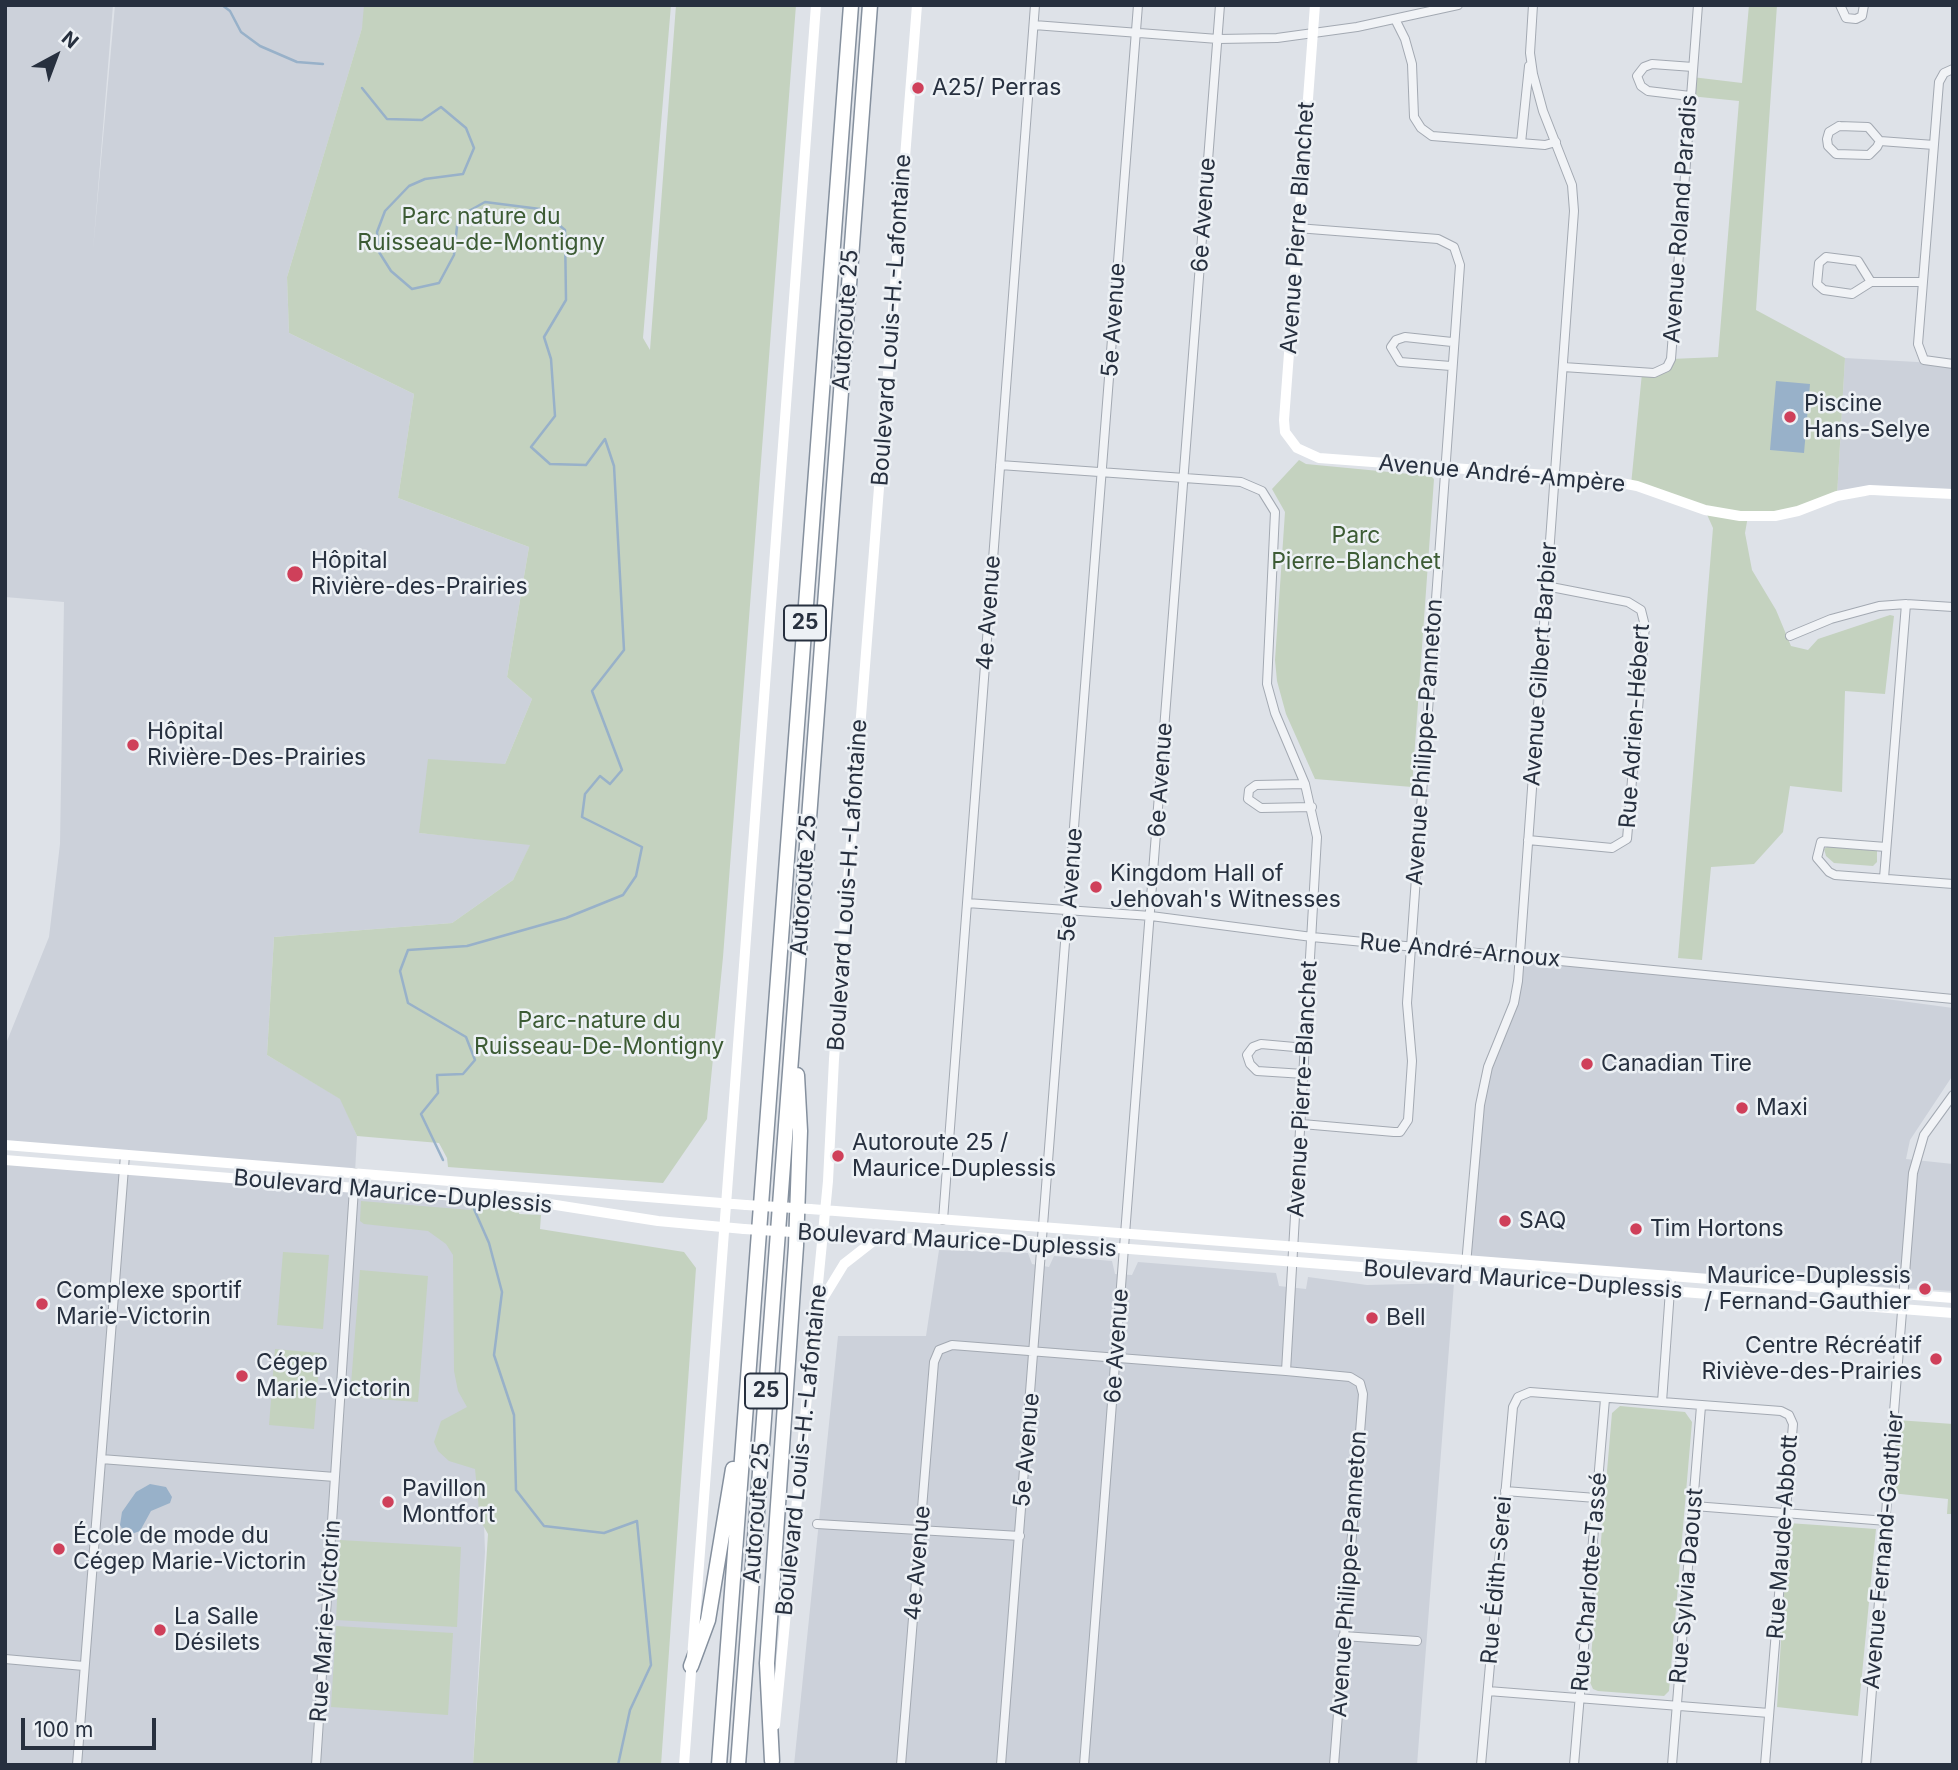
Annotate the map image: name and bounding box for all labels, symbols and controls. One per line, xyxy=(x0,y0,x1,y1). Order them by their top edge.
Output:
north arrow xyxy=(21,21,91,91)
text: N xyxy=(57,26,83,53)
place label: A25/ Perras xyxy=(932,74,1061,102)
marker: A25/ Perras xyxy=(910,80,926,96)
street label: Avenue Roland Paradis xyxy=(1659,94,1703,344)
street label: Avenue Pierre Blanchet xyxy=(1275,101,1321,355)
street label: Boulevard Louis-H.-Lafontaine xyxy=(867,153,917,487)
street label: 6e Avenue xyxy=(1186,157,1222,273)
park label: Parc nature du Ruisseau-de-Montigny xyxy=(357,203,605,257)
street label: Autoroute 25 xyxy=(827,249,865,391)
street label: 5e Avenue xyxy=(1096,262,1132,378)
place label: Piscine Hans-Selye xyxy=(1804,390,1930,444)
marker: Piscine Hans-Selye xyxy=(1782,409,1798,425)
street label: Avenue André-Ampère xyxy=(1378,449,1626,499)
park label: Parc Pierre-Blanchet xyxy=(1271,522,1441,576)
street label: Avenue Gilbert Barbier xyxy=(1519,541,1563,787)
place label: Hôpital Rivière-des-Prairies xyxy=(311,547,528,601)
street label: 4e Avenue xyxy=(971,554,1007,672)
marker: Hôpital Rivière-des-Prairies xyxy=(285,564,305,584)
street label: Avenue Philippe-Panneton xyxy=(1401,598,1449,886)
road number: 25 xyxy=(784,606,826,640)
street label: Rue Adrien-Hébert xyxy=(1614,623,1656,829)
place label: Hôpital Rivière-Des-Prairies xyxy=(147,718,366,772)
street label: Boulevard Louis-H.-Lafontaine xyxy=(823,718,873,1052)
street label: 6e Avenue xyxy=(1143,722,1179,838)
marker: Hôpital Rivière-Des-Prairies xyxy=(125,737,141,753)
street label: Autoroute 25 xyxy=(785,814,823,956)
street label: 5e Avenue xyxy=(1053,827,1089,943)
place label: Kingdom Hall of Jehovah's Witnesses xyxy=(1110,860,1341,914)
marker: Kingdom Hall of Jehovah's Witnesses xyxy=(1088,879,1104,895)
street label: Rue André-Arnoux xyxy=(1358,928,1562,974)
street label: Avenue Pierre-Blanchet xyxy=(1282,960,1324,1218)
park label: Parc-nature du Ruisseau-De-Montigny xyxy=(474,1007,724,1061)
place label: Canadian Tire xyxy=(1601,1050,1752,1078)
marker: Canadian Tire xyxy=(1579,1056,1595,1072)
place label: Maxi xyxy=(1756,1094,1808,1122)
marker: Maxi xyxy=(1734,1100,1750,1116)
place label: Autoroute 25 / Maurice-Duplessis xyxy=(852,1129,1056,1183)
marker: Autoroute 25 / Maurice-Duplessis xyxy=(830,1148,846,1164)
street label: Boulevard Maurice-Duplessis xyxy=(233,1164,553,1220)
place label: SAQ xyxy=(1519,1207,1566,1235)
marker: SAQ xyxy=(1497,1213,1513,1229)
place label: Tim Hortons xyxy=(1650,1215,1784,1243)
street label: Boulevard Maurice-Duplessis xyxy=(797,1219,1117,1263)
marker: Tim Hortons xyxy=(1628,1221,1644,1237)
street label: Boulevard Maurice-Duplessis xyxy=(1363,1255,1683,1305)
place label: Maurice-Duplessis / Fernand-Gauthier xyxy=(1704,1262,1911,1316)
place label: Complexe sportif Marie-Victorin xyxy=(56,1277,242,1331)
marker: Maurice-Duplessis / Fernand-Gauthier xyxy=(1917,1281,1933,1297)
street label: Boulevard Louis-H.-Lafontaine xyxy=(771,1283,833,1617)
street label: 6e Avenue xyxy=(1099,1288,1135,1404)
marker: Complexe sportif Marie-Victorin xyxy=(34,1296,50,1312)
place label: Bell xyxy=(1386,1304,1426,1332)
marker: Bell xyxy=(1364,1310,1380,1326)
place label: Centre Récréatif Riviève-des-Prairies xyxy=(1702,1332,1922,1386)
place label: Cégep Marie-Victorin xyxy=(256,1349,411,1403)
marker: Centre Récréatif Riviève-des-Prairies xyxy=(1928,1351,1944,1367)
marker: Cégep Marie-Victorin xyxy=(234,1368,250,1384)
road number: 25 xyxy=(745,1374,787,1408)
street label: 5e Avenue xyxy=(1008,1392,1046,1508)
street label: Avenue Fernand-Gauthier xyxy=(1858,1410,1910,1690)
street label: Avenue Philippe-Panneton xyxy=(1325,1430,1373,1718)
street label: Rue Maude-Abbott xyxy=(1762,1434,1804,1640)
street label: Autoroute 25 xyxy=(738,1442,776,1584)
street label: Rue Charlotte-Tassé xyxy=(1567,1471,1613,1693)
place label: Pavillon Montfort xyxy=(402,1475,495,1529)
street label: Rue Sylvia Daoust xyxy=(1665,1487,1709,1685)
marker: Pavillon Montfort xyxy=(380,1494,396,1510)
street label: Rue Édith-Serei xyxy=(1476,1495,1518,1665)
street label: 4e Avenue xyxy=(899,1504,937,1622)
street label: Rue Marie-Victorin xyxy=(305,1519,347,1723)
place label: École de mode du Cégep Marie-Victorin xyxy=(73,1522,306,1576)
marker: École de mode du Cégep Marie-Victorin xyxy=(51,1541,67,1557)
place label: La Salle Désilets xyxy=(174,1603,260,1657)
marker: La Salle Désilets xyxy=(152,1622,168,1638)
scale bar xyxy=(24,1704,159,1748)
text: 100 m xyxy=(34,1717,93,1742)

